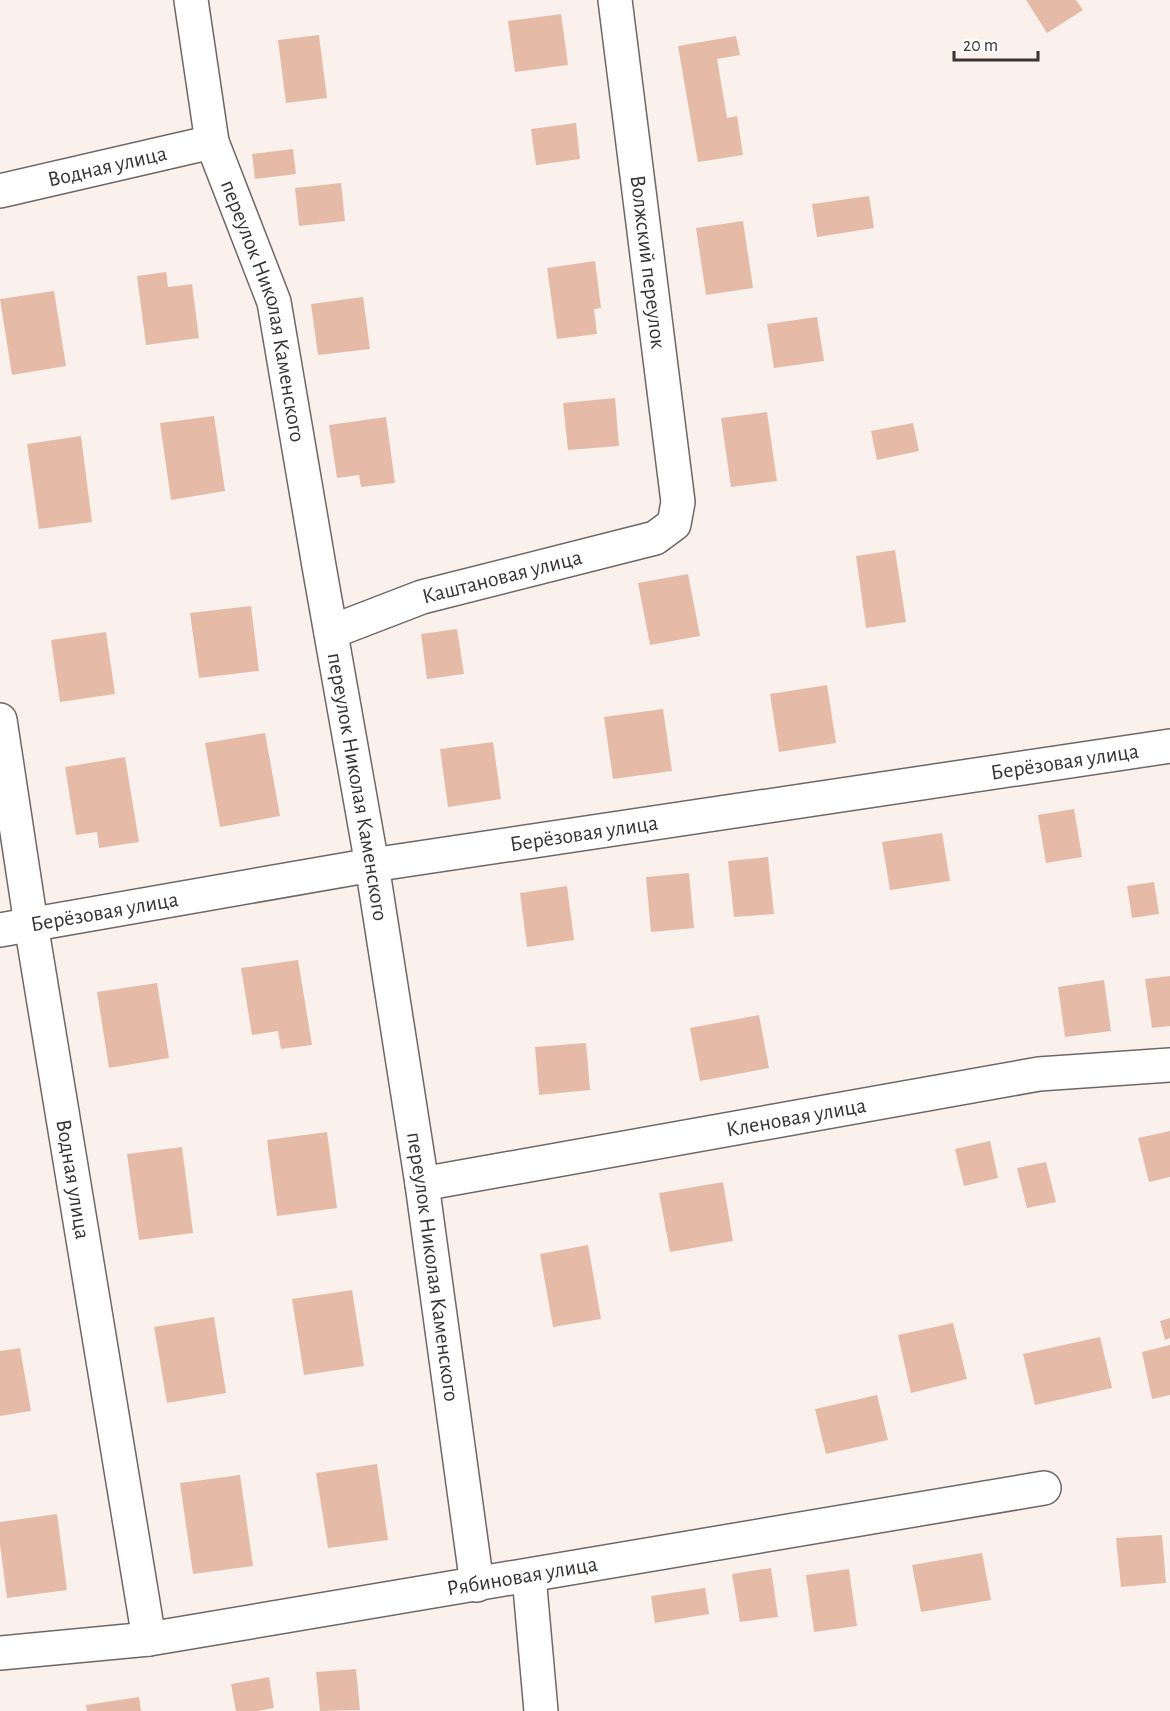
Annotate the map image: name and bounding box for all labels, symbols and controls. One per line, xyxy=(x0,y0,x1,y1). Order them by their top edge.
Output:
scale bar xyxy=(954,24,1038,62)
text: 20 m xyxy=(963,37,998,55)
street label: Водная улица xyxy=(46,142,169,191)
street label: Волжский переулок xyxy=(626,174,670,350)
street label: переулок Николая Каменского xyxy=(217,177,309,444)
street label: Каштановая улица xyxy=(420,546,584,608)
street label: переулок Николая Каменского xyxy=(324,651,392,922)
street label: Берёзовая улица xyxy=(989,740,1140,784)
street label: Берёзовая улица xyxy=(508,811,660,855)
street label: Берёзовая улица xyxy=(29,888,180,935)
street label: Кленовая улица xyxy=(724,1094,868,1141)
street label: Водная улица xyxy=(52,1117,94,1241)
street label: переулок Николая Каменского xyxy=(403,1130,463,1403)
street label: Рябиновая улица xyxy=(445,1553,599,1600)

